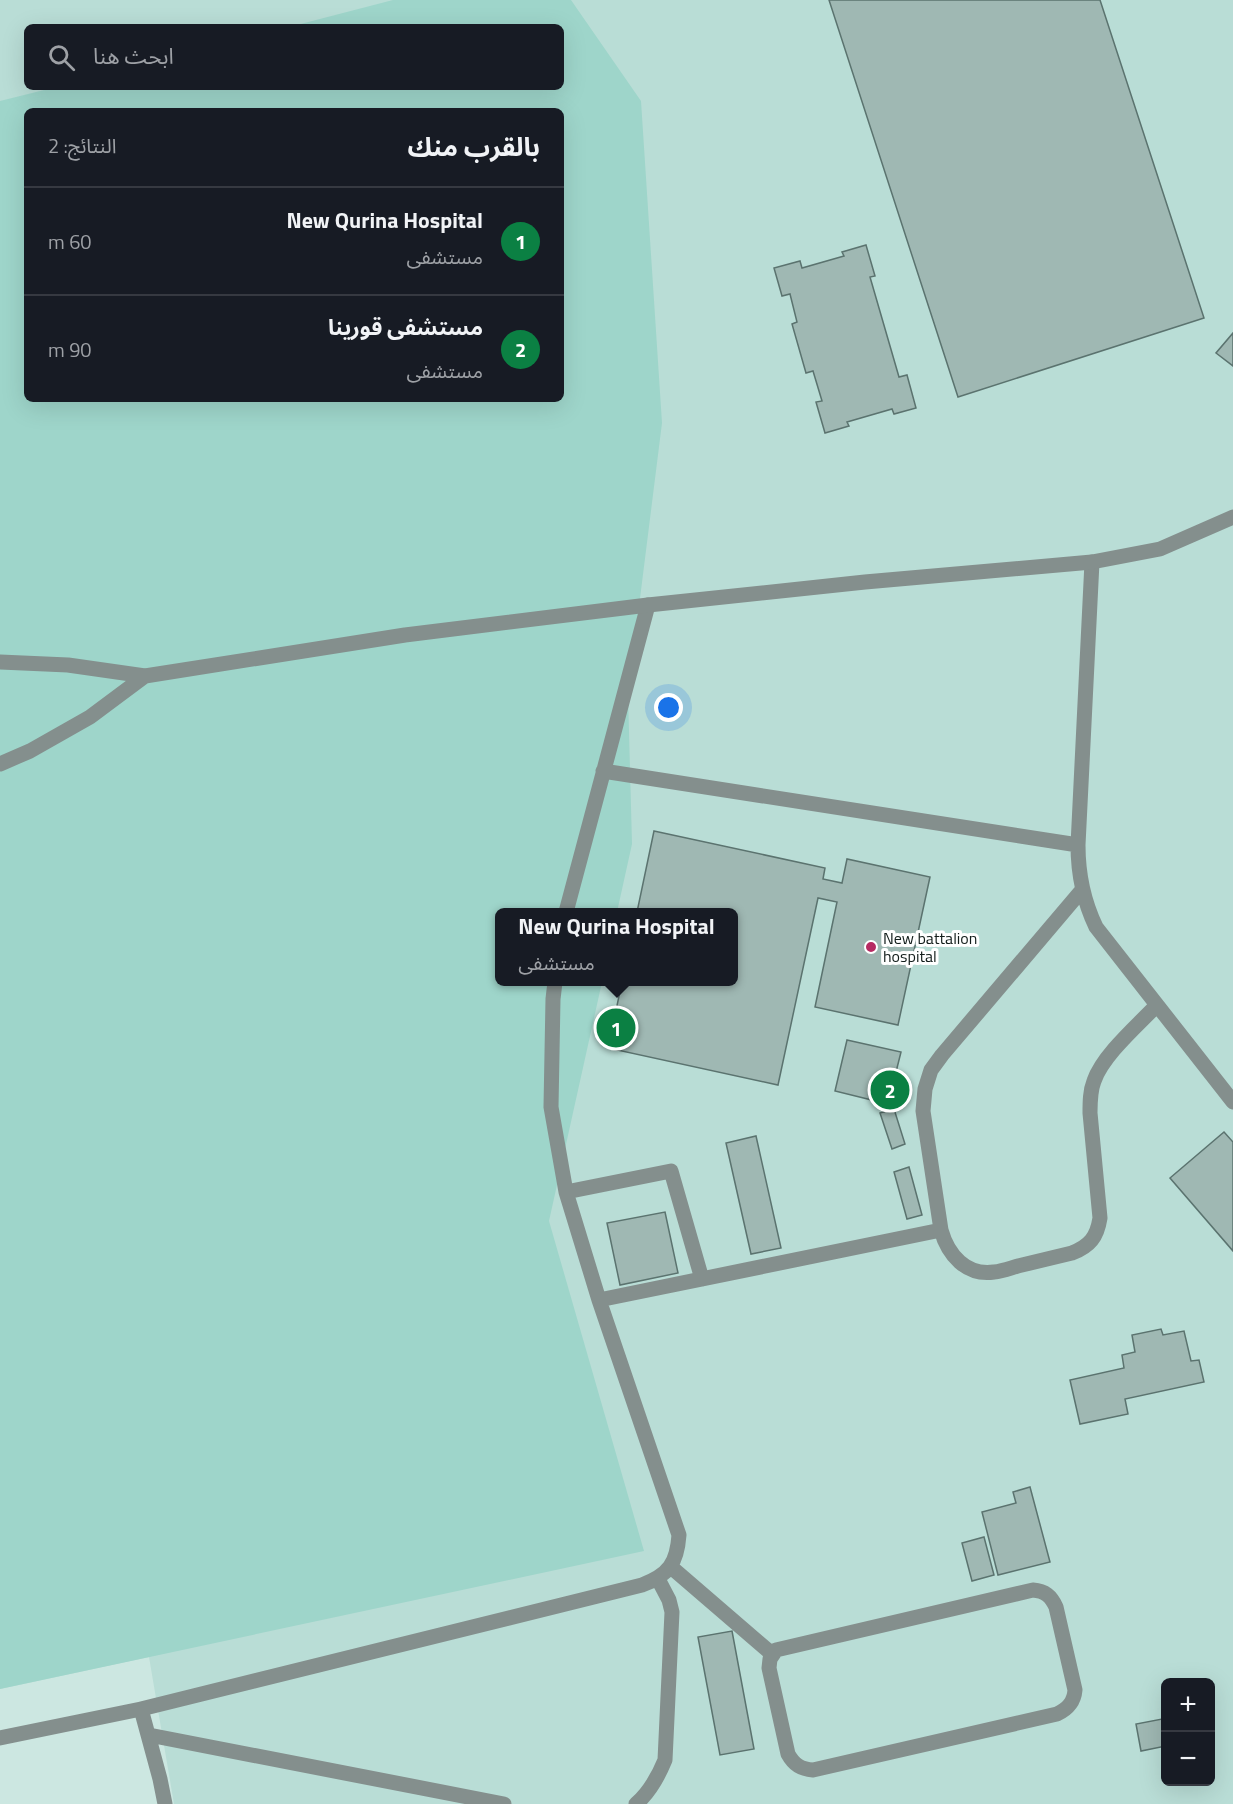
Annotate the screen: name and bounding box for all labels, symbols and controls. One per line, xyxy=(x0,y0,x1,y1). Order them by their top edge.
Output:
search box xyxy=(24,24,564,90)
text: ابحث هنا xyxy=(93,39,174,73)
icon: search xyxy=(45,41,78,74)
text: بالقرب منك xyxy=(408,127,540,166)
text: النتائج: 2 xyxy=(48,130,116,161)
text: New Qurina Hospital xyxy=(287,203,483,237)
text: 60 m xyxy=(48,226,92,257)
text: 1 xyxy=(515,226,526,257)
text: مستشفى xyxy=(406,241,483,272)
text: مستشفى قورينا xyxy=(328,310,483,344)
text: 90 m xyxy=(48,334,92,365)
text: 2 xyxy=(515,334,526,365)
text: مستشفى xyxy=(406,355,483,386)
your location xyxy=(654,693,683,722)
popup xyxy=(495,908,738,986)
text: New Qurina Hospital xyxy=(518,909,715,943)
place label: New battalion hospital xyxy=(883,926,977,968)
marker: New battalion hospital xyxy=(864,940,878,954)
text: مستشفى xyxy=(518,947,595,978)
pin: 1 xyxy=(596,1006,636,1050)
pin: 2 xyxy=(870,1068,910,1112)
map controls xyxy=(1161,1678,1215,1786)
button: + xyxy=(1161,1678,1215,1732)
button: − xyxy=(1161,1732,1215,1786)

